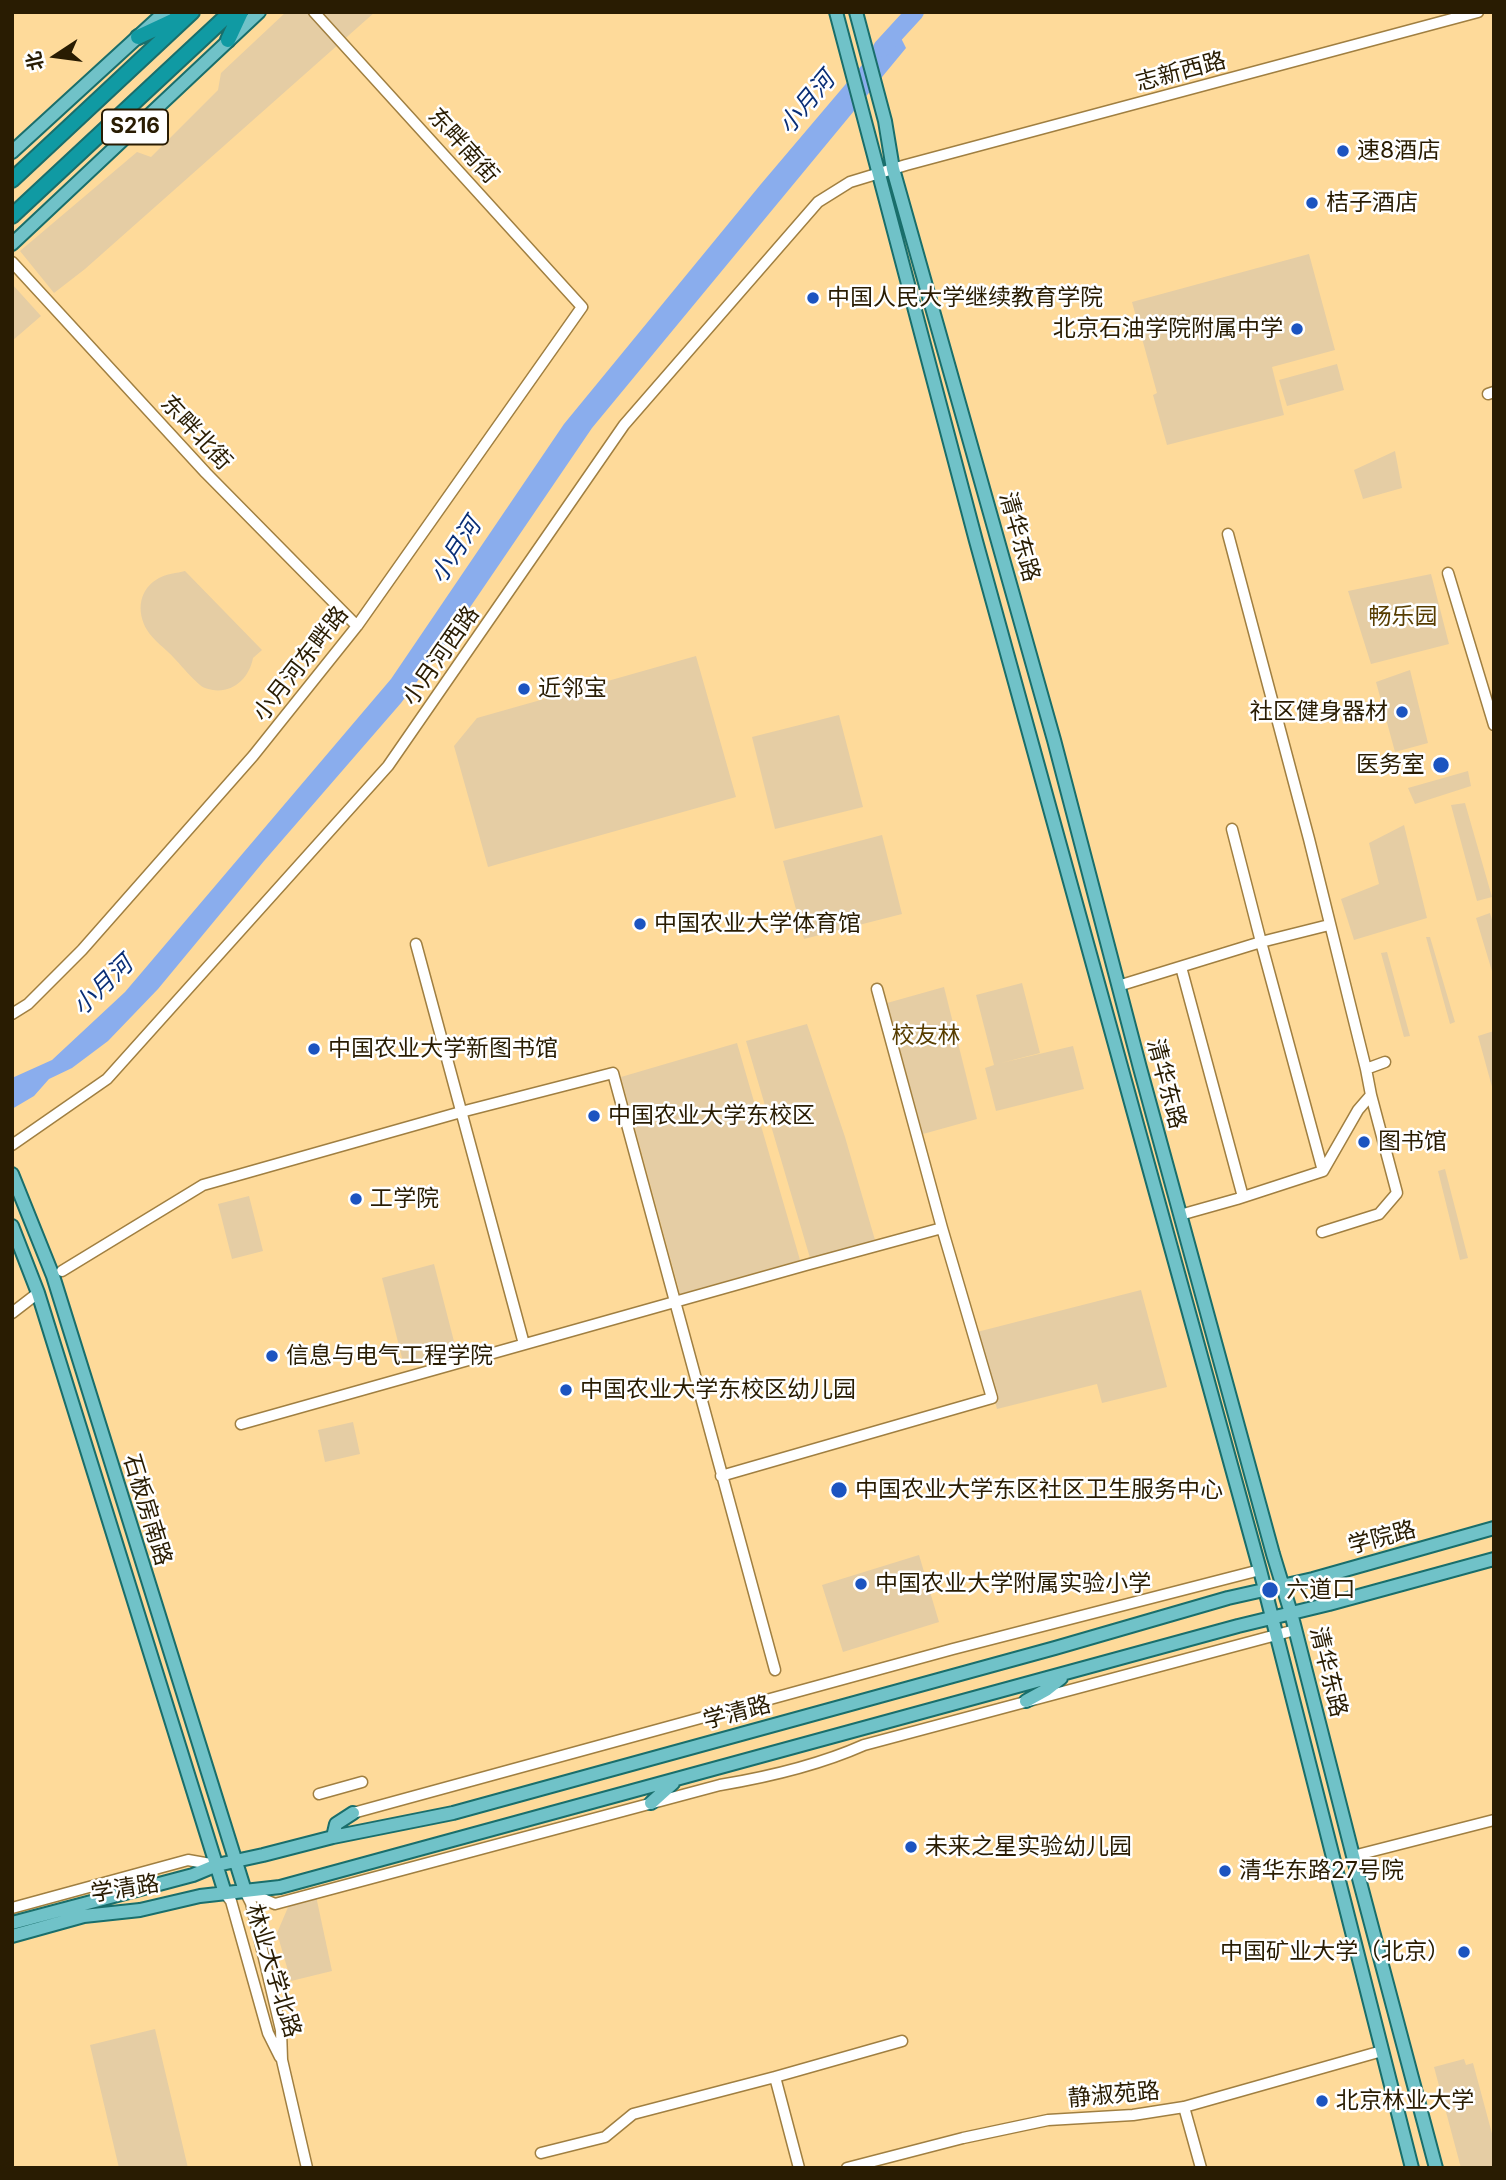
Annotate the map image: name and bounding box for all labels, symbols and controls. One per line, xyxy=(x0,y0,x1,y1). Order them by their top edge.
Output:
north arrow xyxy=(21,21,91,91)
street label: 志新西路 xyxy=(1133,47,1229,97)
text: 北 xyxy=(22,49,48,73)
water label: 小月河 xyxy=(773,66,841,140)
street label: 东畔南街 xyxy=(422,103,504,189)
road number: S216 xyxy=(102,110,168,144)
place label: 速8酒店 xyxy=(1357,137,1440,165)
marker: 速8酒店 xyxy=(1335,143,1351,159)
place label: 桔子酒店 xyxy=(1326,189,1418,217)
marker: 桔子酒店 xyxy=(1304,195,1320,211)
place label: 中国人民大学继续教育学院 xyxy=(827,284,1103,312)
marker: 中国人民大学继续教育学院 xyxy=(805,290,821,306)
place label: 北京石油学院附属中学 xyxy=(1053,315,1283,343)
marker: 北京石油学院附属中学 xyxy=(1289,321,1305,337)
street label: 东畔北街 xyxy=(155,390,237,476)
street label: 清华东路 xyxy=(993,489,1045,585)
water label: 小月河 xyxy=(424,513,488,589)
street label: 小月河东畔路 xyxy=(248,601,354,727)
street label: 小月河西路 xyxy=(397,601,485,711)
park label: 畅乐园 xyxy=(1369,603,1437,631)
place label: 近邻宝 xyxy=(538,675,607,703)
marker: 近邻宝 xyxy=(516,681,532,697)
place label: 社区健身器材 xyxy=(1250,698,1388,726)
marker: 社区健身器材 xyxy=(1394,704,1410,720)
place label: 医务室 xyxy=(1356,751,1425,779)
marker: 医务室 xyxy=(1431,755,1451,775)
place label: 中国农业大学体育馆 xyxy=(654,910,861,938)
marker: 中国农业大学体育馆 xyxy=(632,916,648,932)
water label: 小月河 xyxy=(67,951,139,1021)
park label: 校友林 xyxy=(892,1022,960,1050)
place label: 中国农业大学新图书馆 xyxy=(328,1035,558,1063)
street label: 清华东路 xyxy=(1141,1036,1191,1132)
marker: 中国农业大学新图书馆 xyxy=(306,1041,322,1057)
place label: 中国农业大学东校区 xyxy=(608,1102,815,1130)
marker: 中国农业大学东校区 xyxy=(586,1108,602,1124)
place label: 图书馆 xyxy=(1378,1128,1447,1156)
marker: 图书馆 xyxy=(1356,1134,1372,1150)
place label: 工学院 xyxy=(370,1185,439,1213)
marker: 工学院 xyxy=(348,1191,364,1207)
place label: 信息与电气工程学院 xyxy=(286,1342,493,1370)
marker: 信息与电气工程学院 xyxy=(264,1348,280,1364)
place label: 中国农业大学东校区幼儿园 xyxy=(580,1376,856,1404)
marker: 中国农业大学东校区幼儿园 xyxy=(558,1382,574,1398)
street label: 石板房南路 xyxy=(117,1451,177,1569)
place label: 中国农业大学东区社区卫生服务中心 xyxy=(855,1476,1223,1504)
marker: 中国农业大学东区社区卫生服务中心 xyxy=(829,1480,849,1500)
street label: 学院路 xyxy=(1345,1516,1419,1560)
place label: 中国农业大学附属实验小学 xyxy=(875,1570,1151,1598)
marker: 中国农业大学附属实验小学 xyxy=(853,1576,869,1592)
place label: 六道口 xyxy=(1286,1576,1355,1604)
marker: 六道口 xyxy=(1260,1580,1280,1600)
street label: 清华东路 xyxy=(1303,1624,1353,1720)
street label: 学清路 xyxy=(700,1691,774,1735)
place label: 未来之星实验幼儿园 xyxy=(925,1833,1132,1861)
marker: 未来之星实验幼儿园 xyxy=(903,1839,919,1855)
place label: 清华东路27号院 xyxy=(1239,1857,1404,1885)
marker: 清华东路27号院 xyxy=(1217,1863,1233,1879)
street label: 学清路 xyxy=(89,1870,161,1908)
street label: 林业大学北路 xyxy=(240,1901,306,2041)
place label: 中国矿业大学（北京） xyxy=(1220,1938,1450,1966)
marker: 中国矿业大学（北京） xyxy=(1456,1944,1472,1960)
street label: 静淑苑路 xyxy=(1067,2077,1161,2113)
place label: 北京林业大学 xyxy=(1336,2087,1474,2115)
marker: 北京林业大学 xyxy=(1314,2093,1330,2109)

